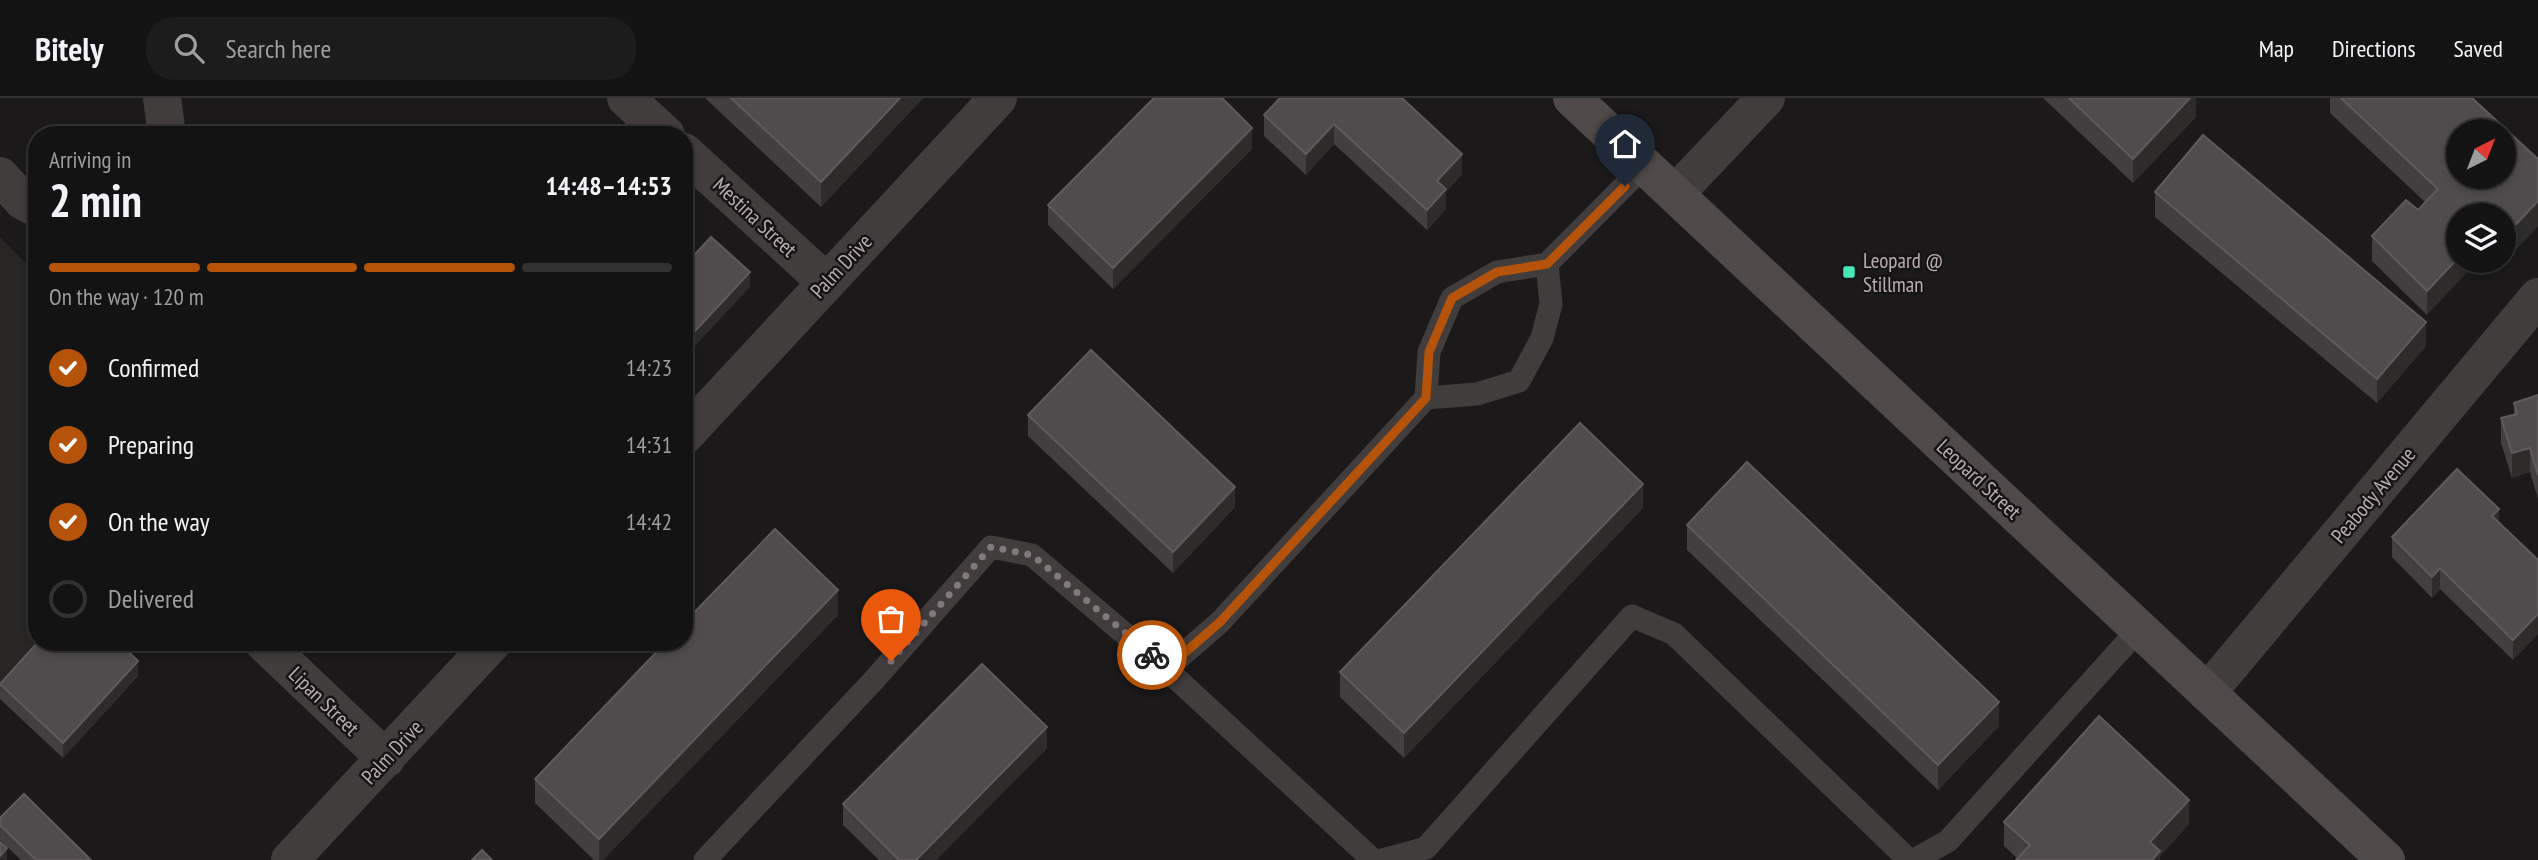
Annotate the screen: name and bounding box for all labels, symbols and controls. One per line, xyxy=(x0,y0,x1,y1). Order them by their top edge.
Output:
search box xyxy=(146,17,636,80)
text: Bitely xyxy=(35,27,104,70)
icon: search xyxy=(170,29,208,67)
text: Search here xyxy=(226,32,331,65)
text: Map xyxy=(2259,33,2294,64)
text: Directions xyxy=(2332,33,2416,64)
text: Saved xyxy=(2454,33,2503,64)
pin xyxy=(1595,114,1655,186)
north arrow xyxy=(2446,119,2516,189)
map controls xyxy=(2446,119,2516,273)
icon: home xyxy=(1606,125,1644,163)
text: Arriving in xyxy=(49,145,131,174)
text: 14:48–14:53 xyxy=(545,169,672,202)
text: 2 min xyxy=(49,170,142,230)
street label: Mestina Street xyxy=(707,171,803,263)
button: layers xyxy=(2446,203,2516,273)
street label: Palm Drive xyxy=(804,228,878,304)
place label: Leopard @ Stillman xyxy=(1863,247,1943,298)
marker: Leopard @ Stillman xyxy=(1841,264,1857,280)
text: On the way · 120 m xyxy=(49,282,204,311)
icon: check xyxy=(49,349,87,387)
text: Confirmed xyxy=(108,351,199,384)
text: 14:23 xyxy=(626,353,672,382)
icon: check xyxy=(49,426,87,464)
text: Preparing xyxy=(108,428,194,461)
text: 14:31 xyxy=(626,430,672,459)
street label: Leopard Street xyxy=(1931,433,2027,525)
street label: Peabody Avenue xyxy=(2325,441,2421,549)
icon: check xyxy=(49,503,87,541)
text: On the way xyxy=(108,505,210,538)
text: 14:42 xyxy=(626,507,672,536)
text: Delivered xyxy=(108,582,194,615)
pin xyxy=(861,589,921,661)
icon: bag xyxy=(872,600,910,638)
courier xyxy=(1117,620,1187,690)
icon: bike xyxy=(1133,636,1171,674)
street label: Lipan Street xyxy=(283,661,365,741)
street label: Palm Drive xyxy=(355,714,429,790)

